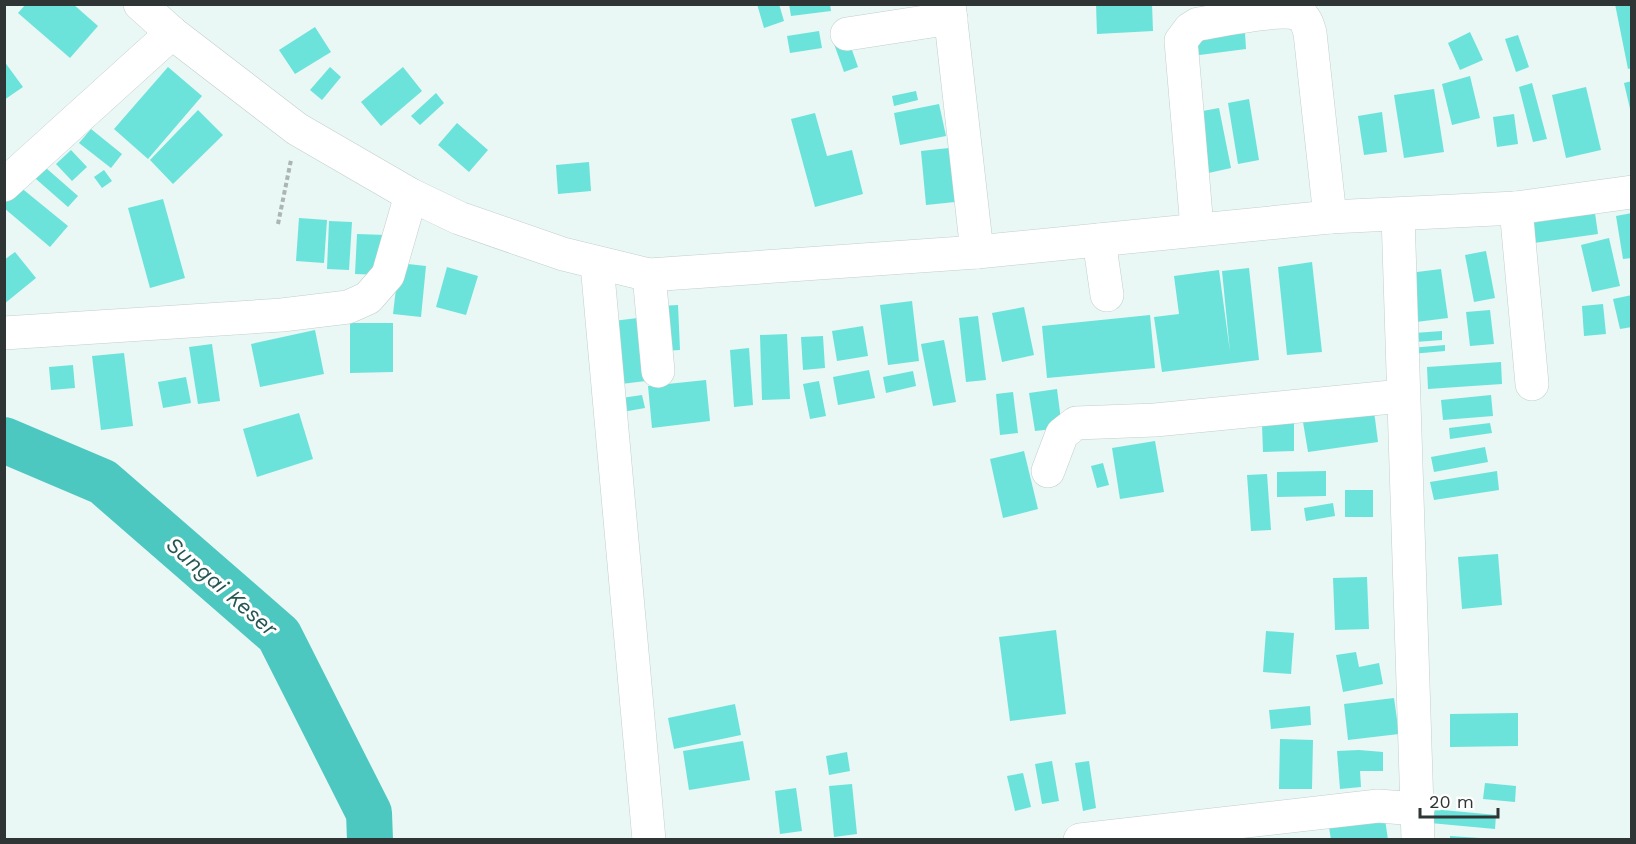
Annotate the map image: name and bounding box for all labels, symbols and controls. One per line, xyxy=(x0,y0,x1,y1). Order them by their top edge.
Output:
water label: Sungai Keser xyxy=(161,532,283,642)
scale bar xyxy=(1420,781,1498,819)
text: 20 m xyxy=(1429,791,1474,812)

